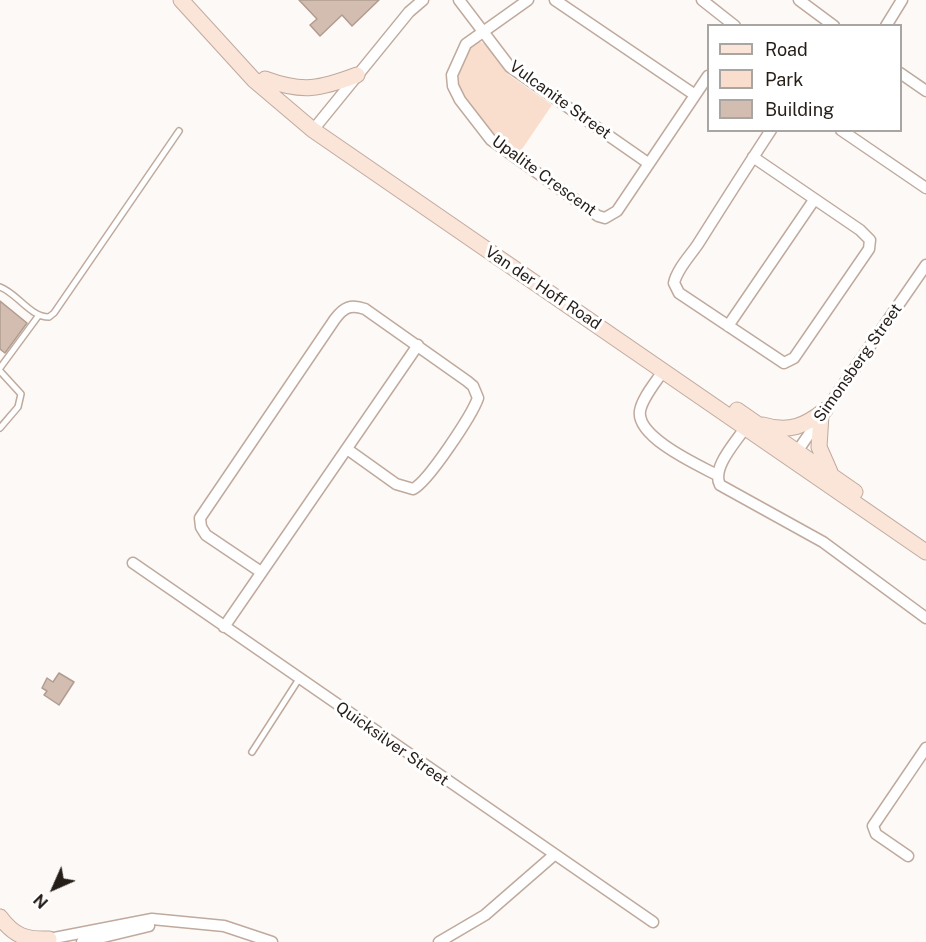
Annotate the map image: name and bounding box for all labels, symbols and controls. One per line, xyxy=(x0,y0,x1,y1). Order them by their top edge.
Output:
legend xyxy=(707,24,902,132)
text: Road xyxy=(765,39,808,60)
street label: Vulcanite Street xyxy=(505,57,615,143)
text: Park xyxy=(765,69,803,90)
text: Building xyxy=(765,99,834,120)
street label: Upalite Crescent xyxy=(488,132,600,220)
street label: Van der Hoff Road xyxy=(481,242,605,334)
street label: Simonsberg Street xyxy=(810,300,906,426)
street label: Quicksilver Street xyxy=(332,698,452,790)
north arrow xyxy=(24,858,84,918)
text: N xyxy=(30,890,52,912)

